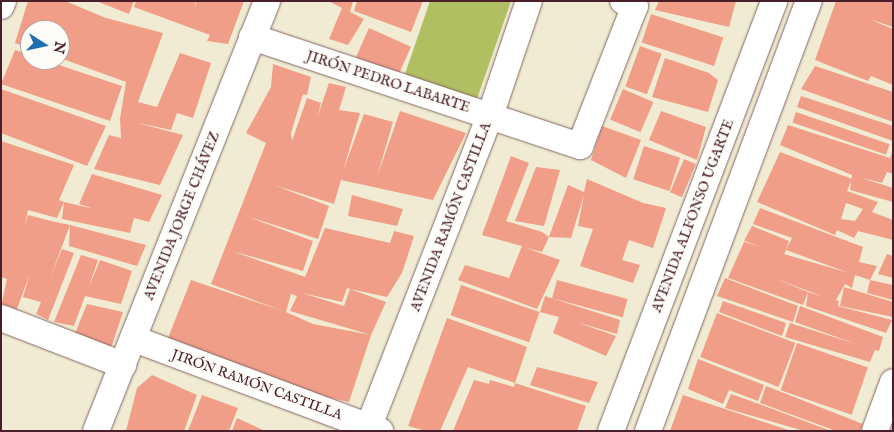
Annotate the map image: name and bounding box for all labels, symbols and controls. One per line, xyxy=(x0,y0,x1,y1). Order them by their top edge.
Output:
north arrow xyxy=(20,20,70,70)
text: N xyxy=(49,40,69,55)
street label: JIRÓN PEDRO LABARTE xyxy=(304,48,472,116)
street label: AVENIDA ALFONSO UGARTE xyxy=(648,117,738,315)
street label: AVENIDA RAMÓN CASTILLA xyxy=(407,120,495,314)
street label: AVENIDA JORGE CHÁVEZ xyxy=(140,129,224,303)
street label: JIRÓN RAMÓN CASTILLA xyxy=(169,346,345,424)

